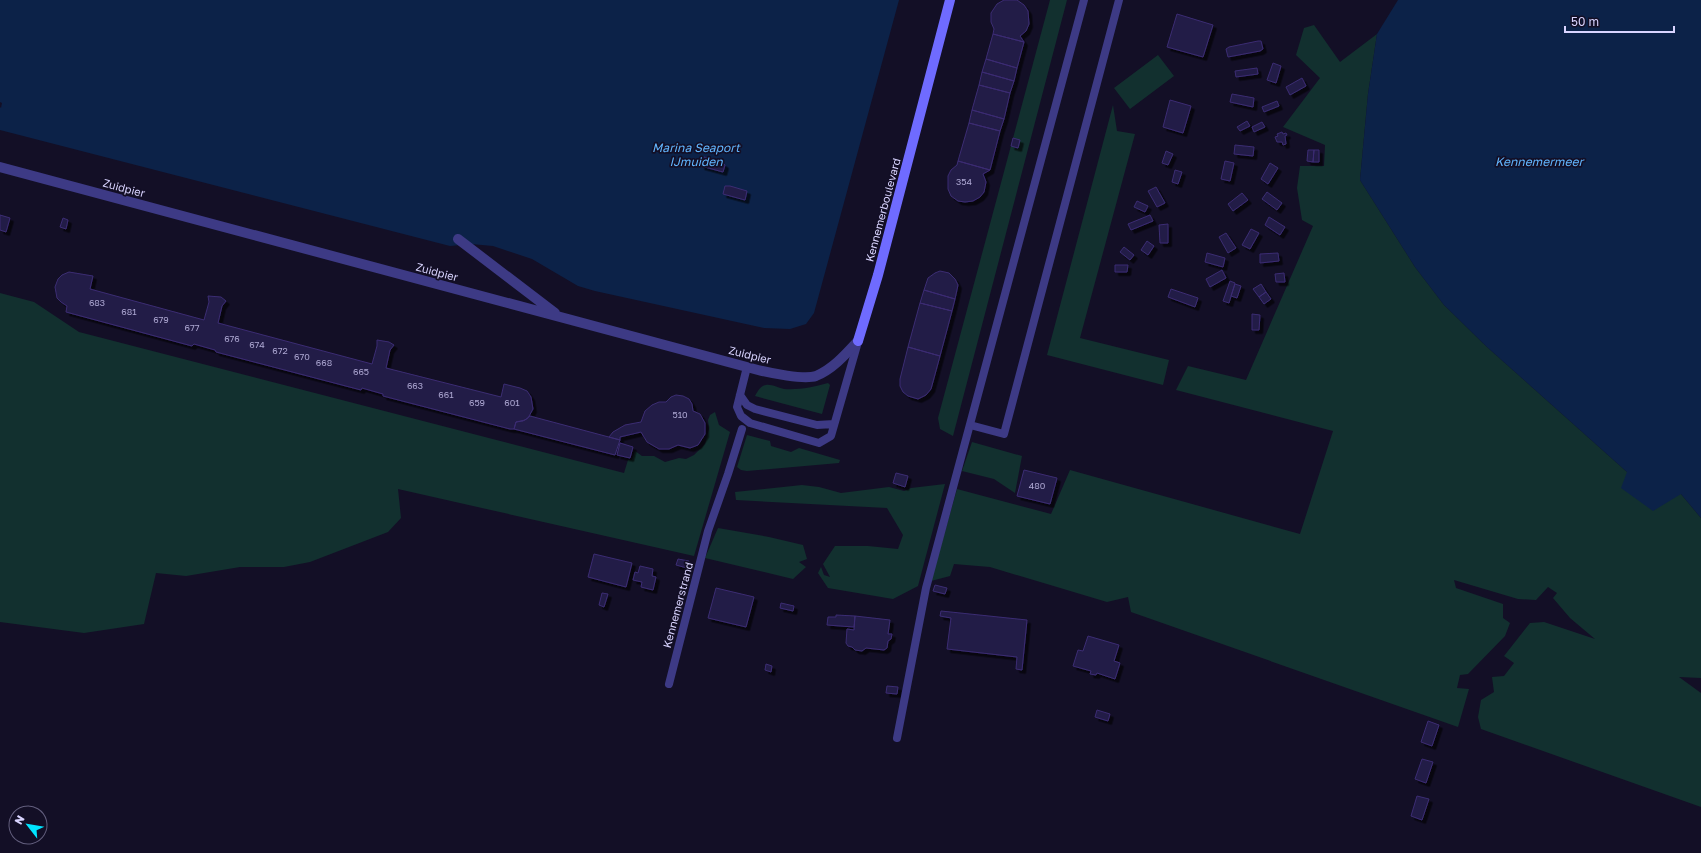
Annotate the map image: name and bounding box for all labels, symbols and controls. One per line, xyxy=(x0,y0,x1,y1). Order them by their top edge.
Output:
scale bar xyxy=(1565,8,1674,34)
text: 50 m xyxy=(1571,14,1599,29)
water label: Marina Seaport IJmuiden xyxy=(652,140,741,169)
water label: Kennemermeer xyxy=(1495,154,1585,169)
street label: Kennemerboulevard xyxy=(862,157,903,263)
street label: Zuidpier xyxy=(102,176,147,200)
house number: 354 xyxy=(956,176,972,187)
street label: Zuidpier xyxy=(415,260,460,284)
house number: 683 xyxy=(89,297,105,308)
house number: 681 xyxy=(121,306,137,317)
house number: 679 xyxy=(153,314,169,325)
house number: 677 xyxy=(185,322,200,333)
house number: 676 xyxy=(224,333,240,344)
house number: 674 xyxy=(249,339,265,350)
street label: Zuidpier xyxy=(728,343,773,366)
house number: 672 xyxy=(272,345,288,356)
house number: 670 xyxy=(294,351,310,362)
house number: 668 xyxy=(316,357,332,368)
house number: 665 xyxy=(353,366,369,377)
house number: 663 xyxy=(407,380,423,391)
house number: 661 xyxy=(438,389,454,400)
house number: 659 xyxy=(469,397,485,408)
house number: 601 xyxy=(504,397,520,408)
house number: 510 xyxy=(672,409,688,420)
house number: 480 xyxy=(1029,480,1046,491)
street label: Kennemerstrand xyxy=(660,561,695,649)
north arrow xyxy=(8,805,48,845)
text: N xyxy=(11,813,27,827)

